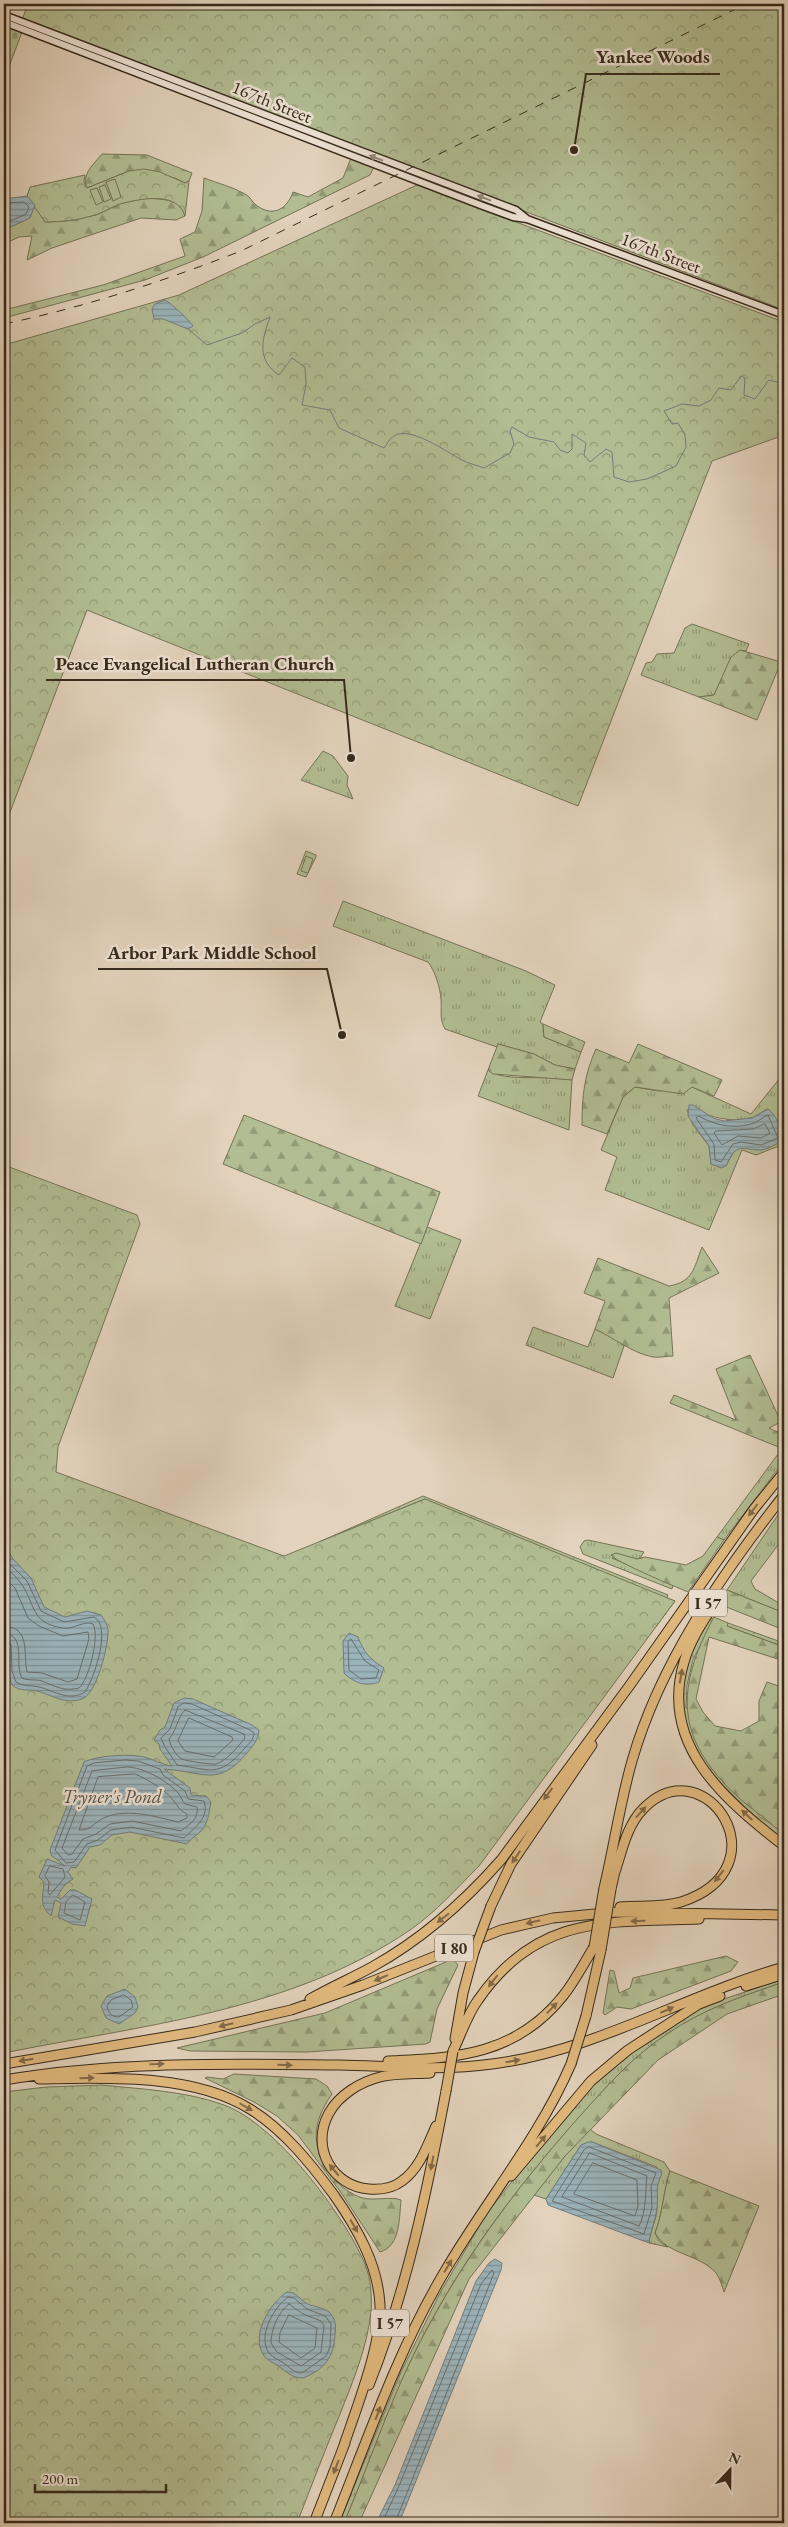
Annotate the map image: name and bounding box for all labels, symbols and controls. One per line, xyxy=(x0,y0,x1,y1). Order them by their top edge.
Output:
callout: Yankee Woods xyxy=(586,40,720,74)
text: Yankee Woods xyxy=(596,44,710,69)
street label: 167th Street xyxy=(229,75,316,128)
one-way arrow xyxy=(368,154,383,162)
one-way arrow xyxy=(476,194,491,201)
street label: 167th Street xyxy=(618,227,705,278)
callout: Peace Evangelical Lutheran Church xyxy=(46,646,344,680)
text: Peace Evangelical Lutheran Church xyxy=(56,651,335,676)
callout: Arbor Park Middle School xyxy=(98,935,327,969)
text: Arbor Park Middle School xyxy=(106,940,317,965)
one-way arrow xyxy=(748,1503,759,1516)
road number: I 57 xyxy=(689,1590,727,1616)
one-way arrow xyxy=(677,1667,685,1683)
water label: Tryner's Pond xyxy=(62,1784,162,1809)
one-way arrow xyxy=(543,1787,554,1800)
one-way arrow xyxy=(636,1805,647,1818)
one-way arrow xyxy=(741,1809,753,1821)
one-way arrow xyxy=(511,1850,521,1864)
one-way arrow xyxy=(714,1870,725,1883)
one-way arrow xyxy=(437,1912,450,1923)
one-way arrow xyxy=(630,1917,646,1925)
one-way arrow xyxy=(526,1918,541,1926)
road number: I 80 xyxy=(435,1935,473,1962)
one-way arrow xyxy=(374,1974,388,1982)
one-way arrow xyxy=(488,1974,499,1987)
one-way arrow xyxy=(546,2002,558,2014)
one-way arrow xyxy=(660,2005,674,2013)
one-way arrow xyxy=(218,2021,233,2029)
one-way arrow xyxy=(506,2056,522,2064)
one-way arrow xyxy=(18,2057,34,2065)
one-way arrow xyxy=(149,2060,165,2068)
one-way arrow xyxy=(277,2061,293,2069)
one-way arrow xyxy=(80,2074,96,2082)
one-way arrow xyxy=(239,2102,252,2111)
one-way arrow xyxy=(535,2136,547,2148)
one-way arrow xyxy=(428,2155,436,2170)
one-way arrow xyxy=(328,2164,339,2177)
one-way arrow xyxy=(349,2220,358,2233)
one-way arrow xyxy=(443,2260,452,2273)
road number: I 57 xyxy=(371,2310,409,2336)
one-way arrow xyxy=(374,2406,382,2420)
north arrow xyxy=(706,2444,756,2494)
text: N xyxy=(726,2447,744,2469)
one-way arrow xyxy=(332,2460,340,2475)
scale bar xyxy=(35,2462,166,2494)
text: 200 m xyxy=(42,2469,79,2488)

